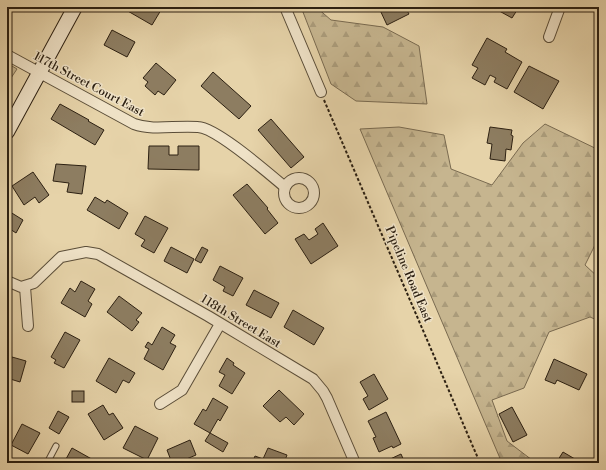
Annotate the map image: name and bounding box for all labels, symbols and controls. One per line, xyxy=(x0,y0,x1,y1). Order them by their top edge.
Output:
street label: 117th Street Court East xyxy=(31,49,147,120)
street label: Pipeline Road East xyxy=(382,224,436,325)
street label: 118th Street East xyxy=(198,292,284,352)

